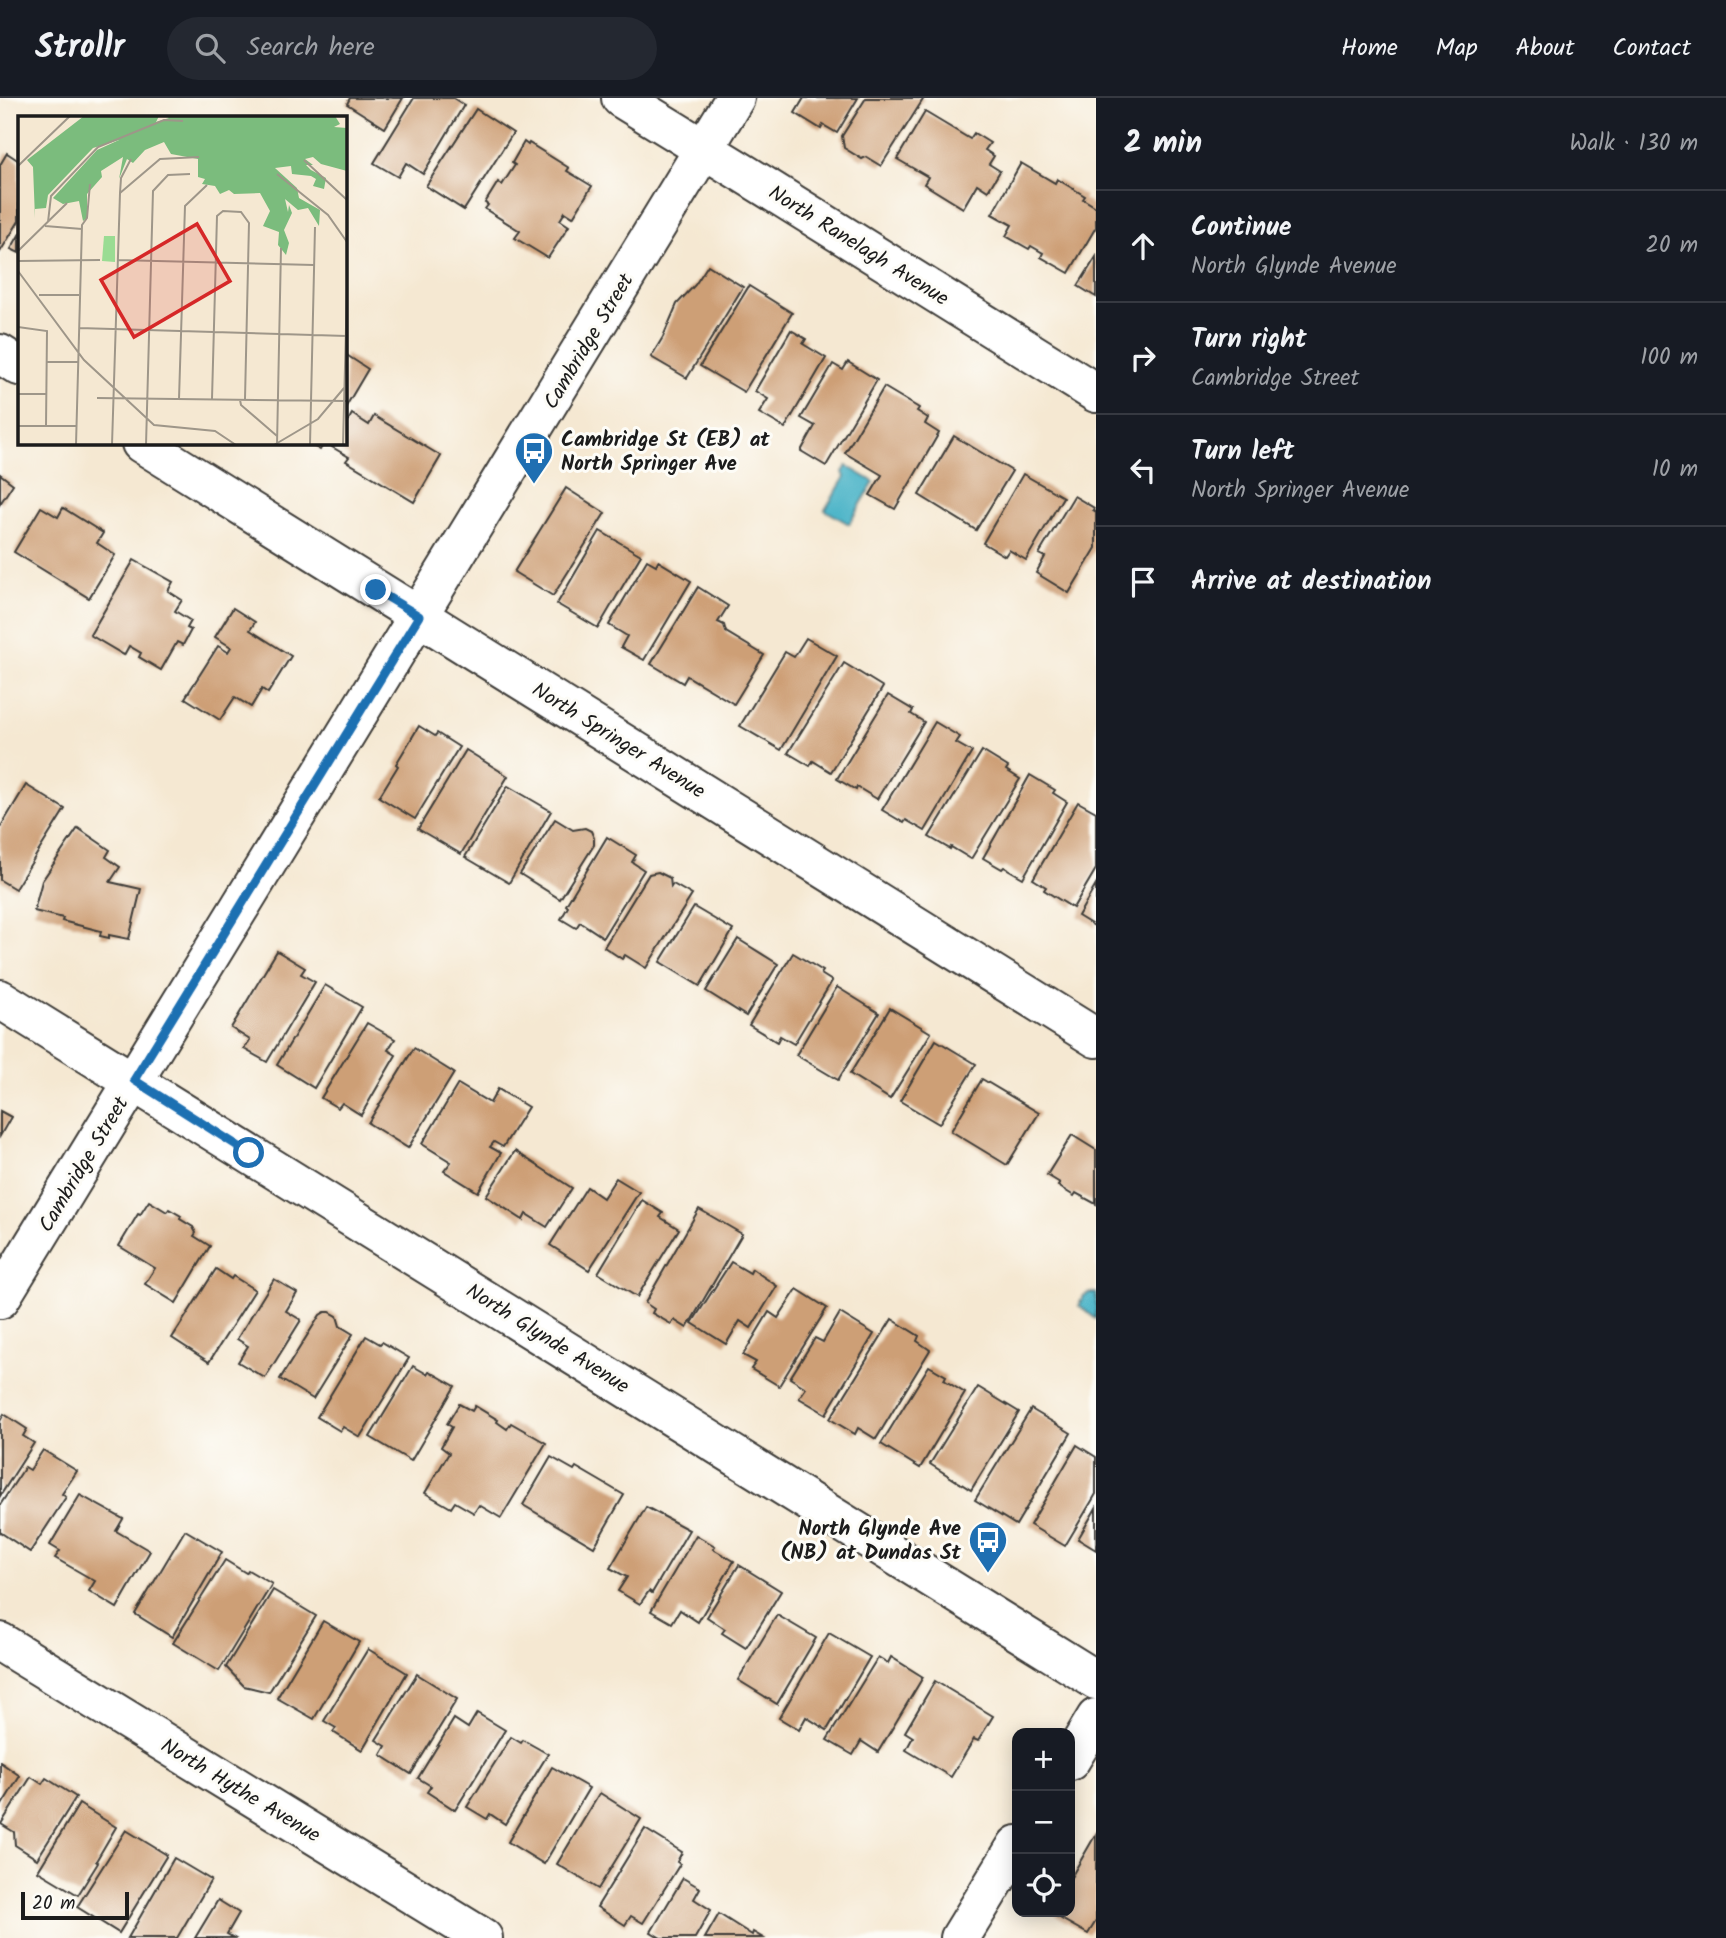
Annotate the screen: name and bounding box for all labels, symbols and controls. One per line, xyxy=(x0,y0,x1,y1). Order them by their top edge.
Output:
search box xyxy=(167,17,657,80)
text: Strollr xyxy=(35,22,125,75)
text: Search here xyxy=(247,27,375,69)
icon: search xyxy=(191,29,229,67)
text: Home xyxy=(1341,29,1398,68)
text: Map xyxy=(1436,29,1478,68)
text: About xyxy=(1516,29,1574,68)
text: Contact xyxy=(1612,29,1691,68)
inset map xyxy=(18,116,346,444)
text: 2 min xyxy=(1124,120,1202,168)
text: Walk · 130 m xyxy=(1570,126,1698,162)
street label: North Ranelagh Avenue xyxy=(761,177,955,316)
text: Continue xyxy=(1191,207,1292,249)
icon: ahead xyxy=(1124,227,1162,265)
text: 20 m xyxy=(1646,228,1698,264)
text: North Glynde Avenue xyxy=(1191,249,1397,285)
street label: Cambridge Street xyxy=(536,267,643,416)
text: Turn right xyxy=(1191,319,1307,361)
icon: right xyxy=(1124,339,1162,377)
text: 100 m xyxy=(1640,340,1698,376)
text: Cambridge Street xyxy=(1191,361,1359,397)
place label: Cambridge St (EB) at North Springer Ave xyxy=(561,424,770,481)
bus stop icon: Cambridge St (EB) at North Springer Ave xyxy=(513,430,555,485)
text: Turn left xyxy=(1191,431,1294,473)
icon: left xyxy=(1124,451,1162,489)
text: 10 m xyxy=(1652,452,1698,488)
text: North Springer Avenue xyxy=(1191,473,1409,509)
text: Arrive at destination xyxy=(1191,561,1431,603)
icon: arrive xyxy=(1124,563,1162,601)
route end xyxy=(360,574,391,605)
street label: North Springer Avenue xyxy=(525,674,712,808)
street label: Cambridge Street xyxy=(31,1090,138,1239)
route start xyxy=(233,1137,264,1168)
street label: North Glynde Avenue xyxy=(459,1276,636,1403)
place label: North Glynde Ave (NB) at Dundas St xyxy=(780,1513,962,1570)
bus stop icon: North Glynde Ave (NB) at Dundas St xyxy=(967,1519,1009,1574)
map controls xyxy=(1012,1728,1075,1917)
button: + xyxy=(1012,1728,1075,1791)
street label: North Hythe Avenue xyxy=(154,1730,327,1852)
button: − xyxy=(1012,1791,1075,1854)
button: locate xyxy=(1012,1854,1075,1917)
scale bar xyxy=(21,1889,130,1921)
text: 20 m xyxy=(32,1889,75,1919)

